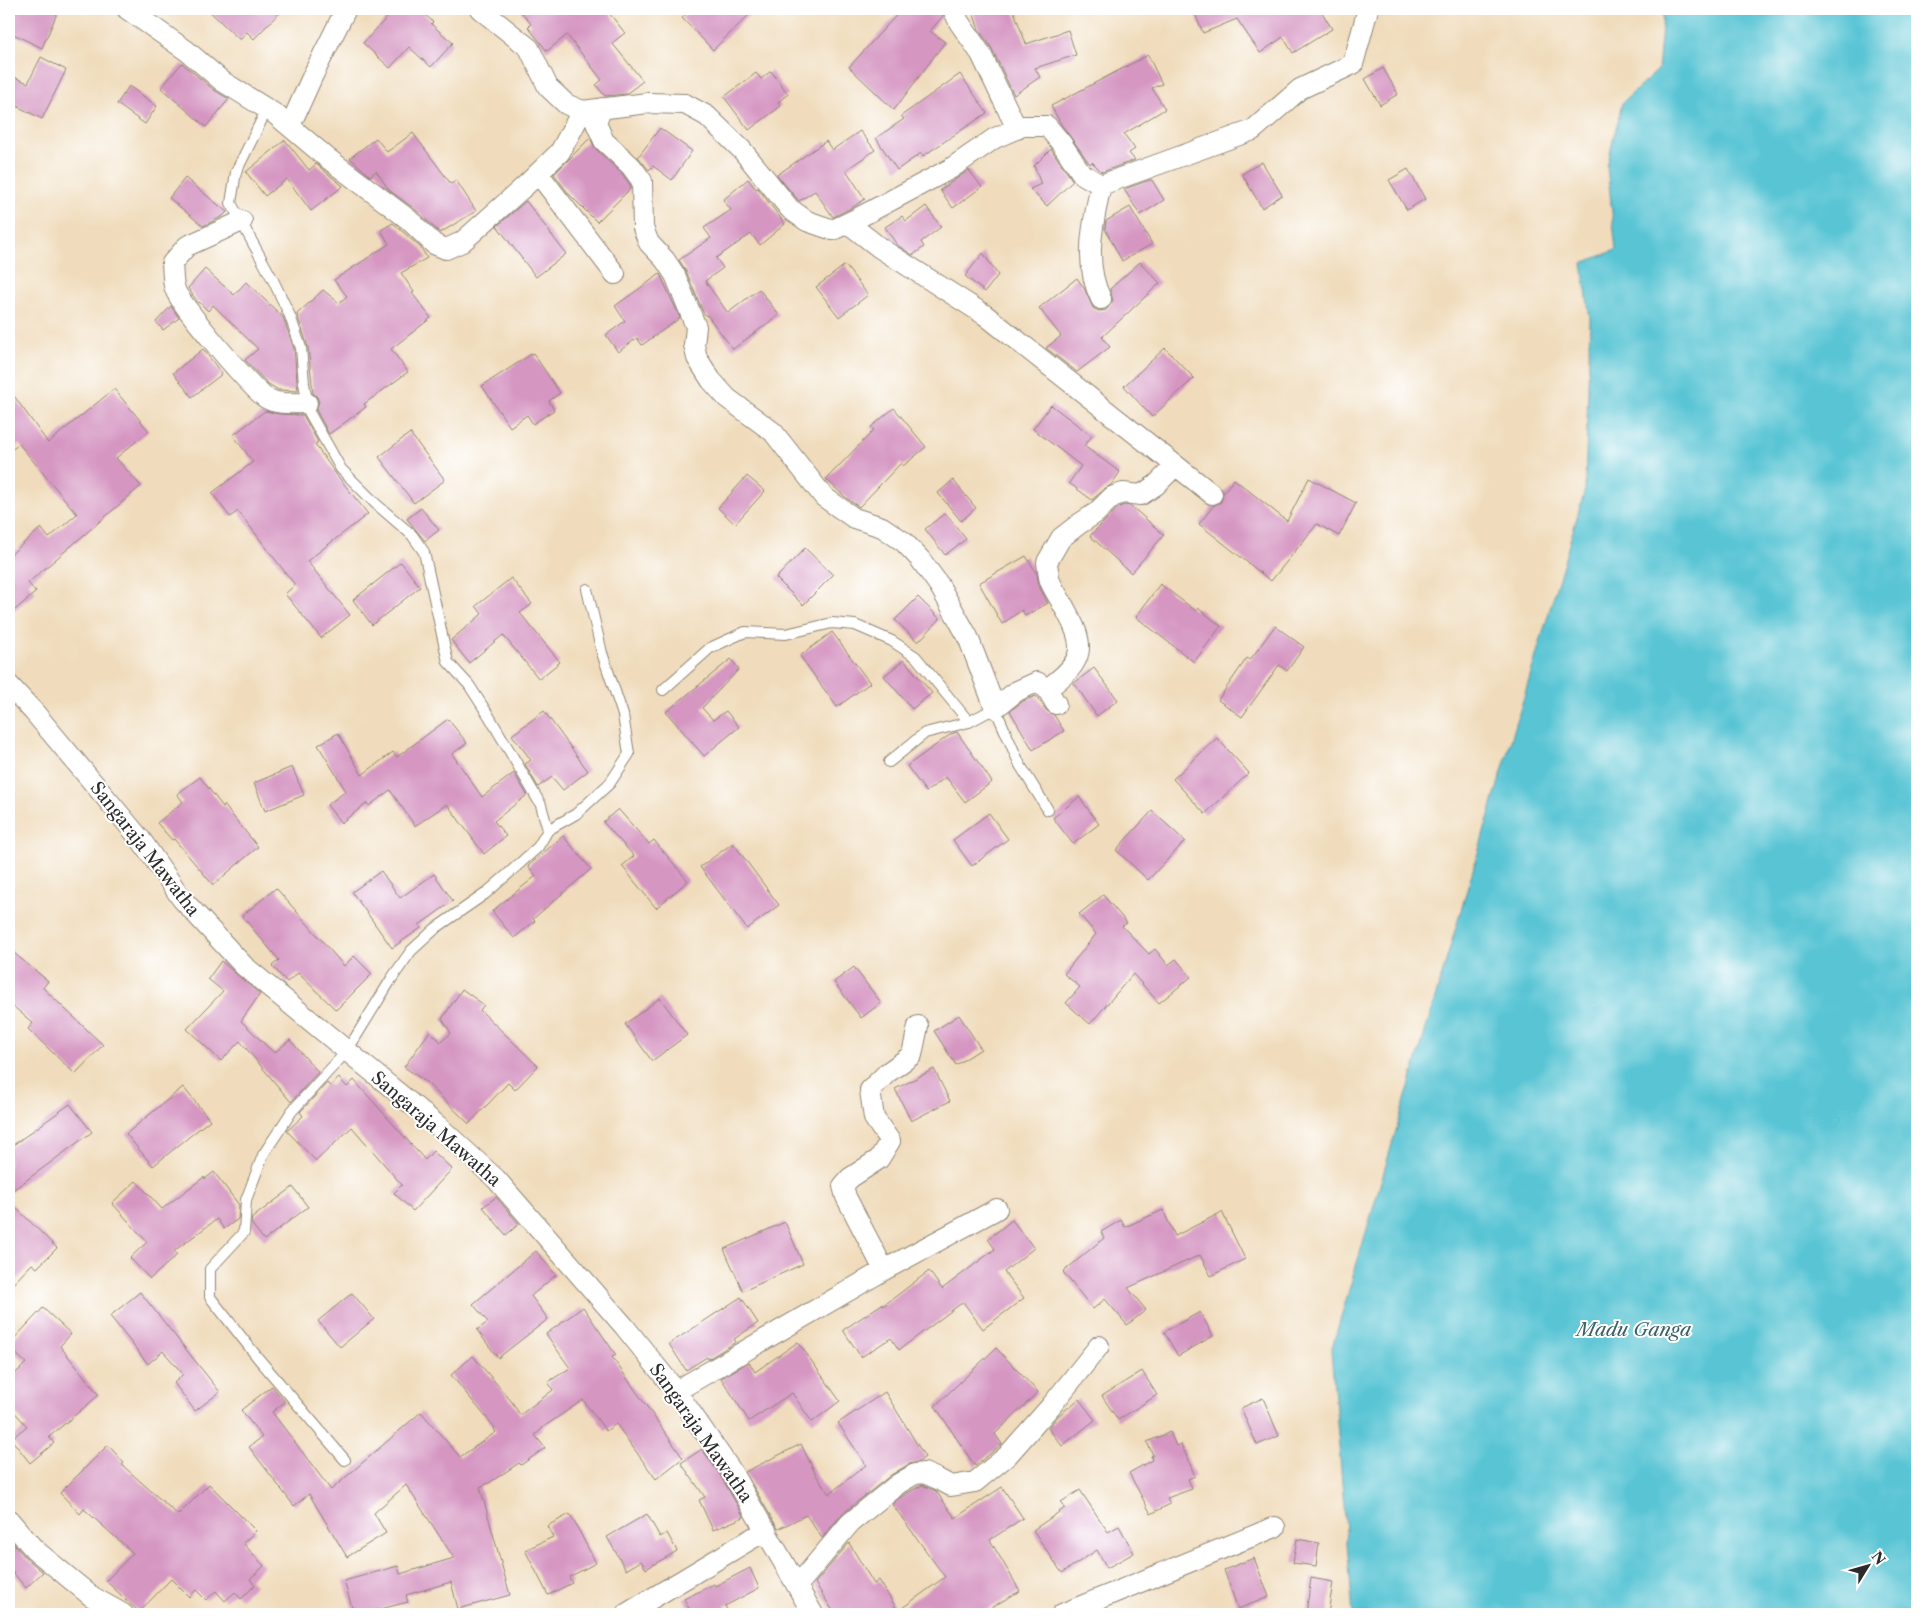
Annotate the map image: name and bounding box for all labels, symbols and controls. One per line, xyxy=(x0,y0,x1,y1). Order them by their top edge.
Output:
street label: Sangaraja Mawatha xyxy=(86,777,205,921)
street label: Sangaraja Mawatha xyxy=(367,1067,506,1192)
water label: Madu Ganga xyxy=(1575,1318,1692,1341)
street label: Sangaraja Mawatha xyxy=(645,1359,758,1507)
north arrow xyxy=(1844,1540,1894,1590)
text: N xyxy=(1868,1548,1889,1568)

